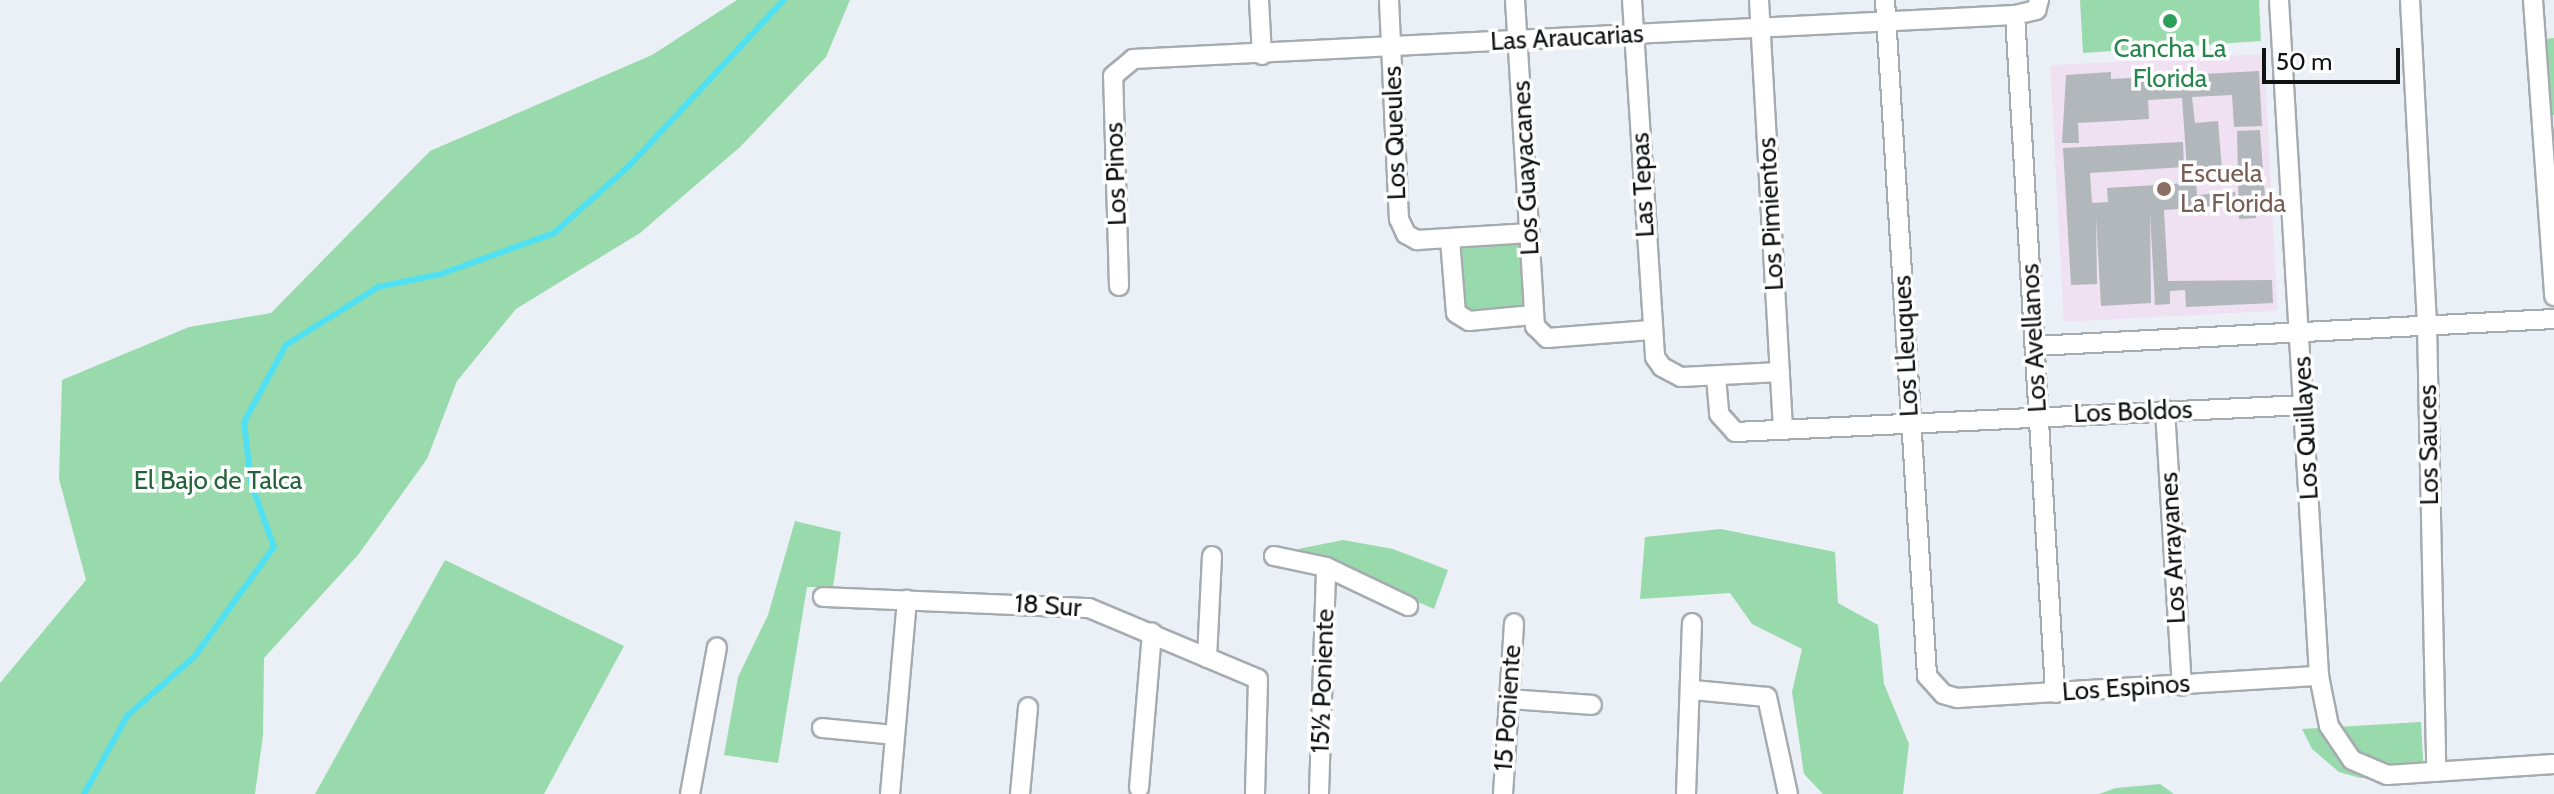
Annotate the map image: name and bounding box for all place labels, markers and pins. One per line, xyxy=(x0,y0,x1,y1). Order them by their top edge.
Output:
marker: Cancha La Florida xyxy=(2161,12,2179,30)
place label: Cancha La Florida xyxy=(2114,33,2226,94)
place label: Escuela La Florida xyxy=(2180,158,2286,220)
marker: Escuela La Florida xyxy=(2155,180,2173,198)

